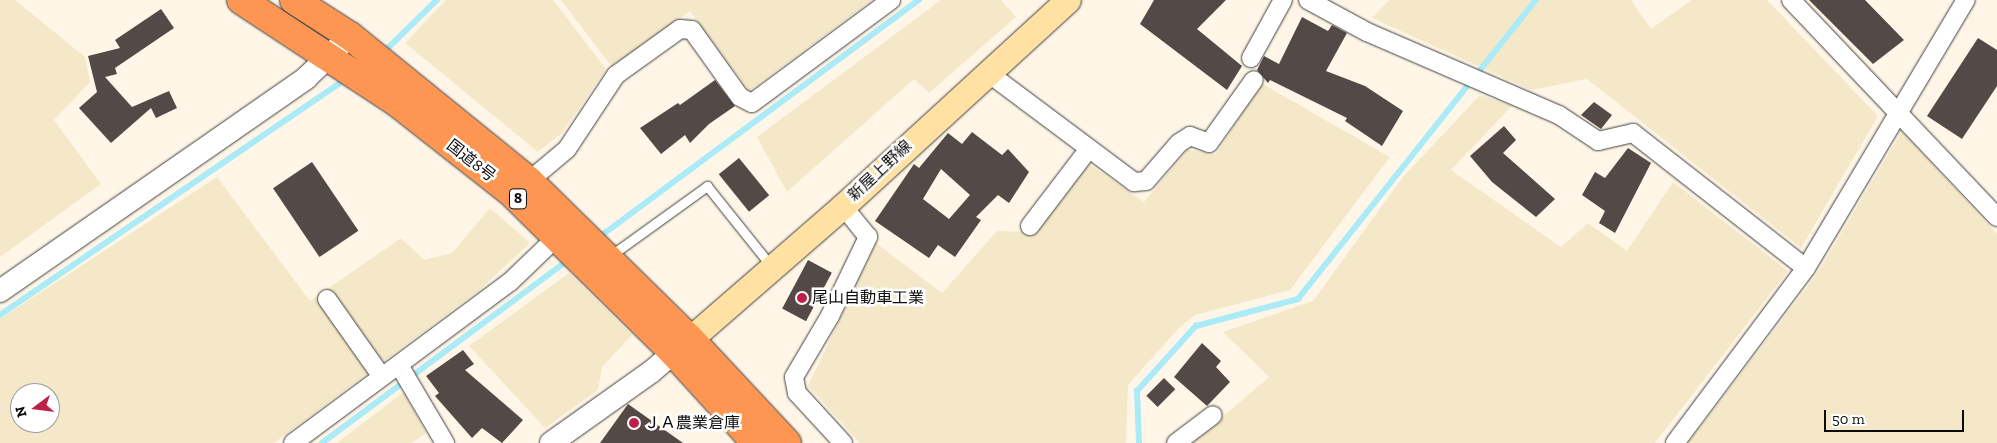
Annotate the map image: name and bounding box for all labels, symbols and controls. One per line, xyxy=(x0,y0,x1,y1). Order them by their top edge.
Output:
street label: 国道8号 xyxy=(443,136,499,186)
street label: 新屋上野線 xyxy=(844,137,916,205)
road number: 8 xyxy=(508,186,528,212)
place label: 尾山自動車工業 xyxy=(812,288,924,308)
marker: 尾山自動車工業 xyxy=(796,292,808,304)
north arrow xyxy=(10,383,60,433)
scale bar xyxy=(1827,400,1967,432)
text: N xyxy=(11,404,31,419)
text: 50 m xyxy=(1832,410,1865,428)
place label: ＪＡ農業倉庫 xyxy=(644,413,740,433)
marker: ＪＡ農業倉庫 xyxy=(628,417,640,429)

